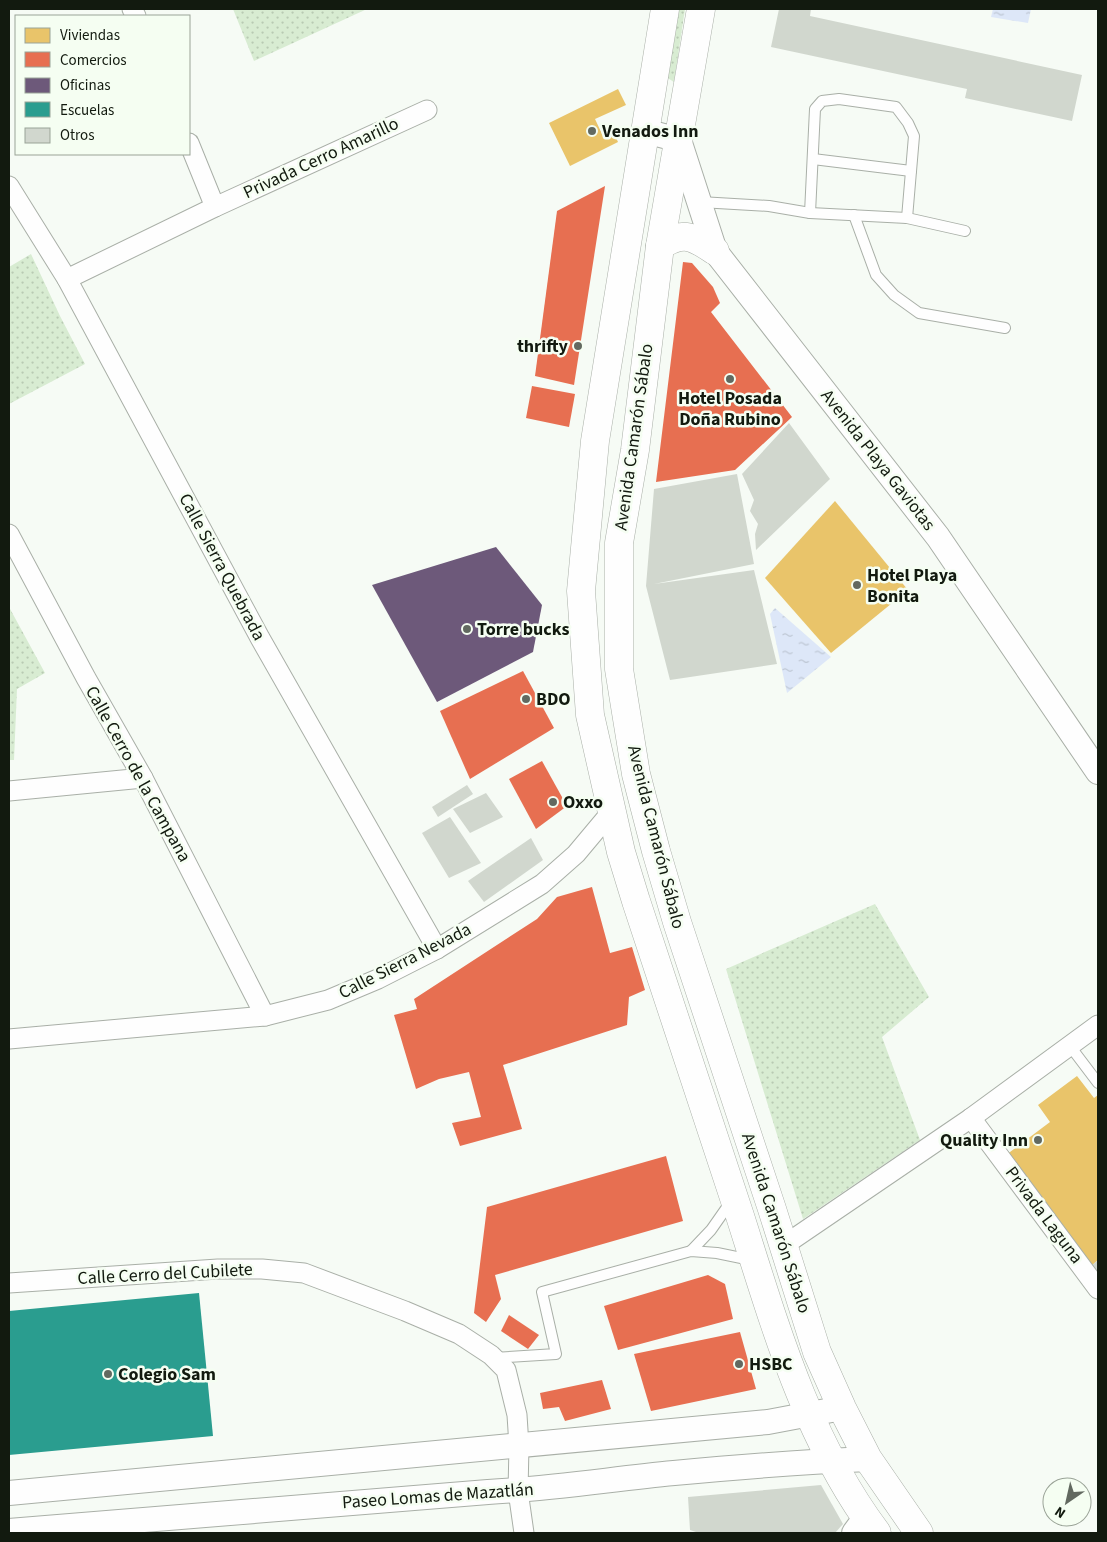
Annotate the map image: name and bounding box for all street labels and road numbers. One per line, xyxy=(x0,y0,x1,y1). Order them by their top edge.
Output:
street label: Privada Cerro Amarillo xyxy=(239,111,403,205)
street label: Avenida Camarón Sábalo xyxy=(609,342,659,532)
street label: Avenida Playa Gaviotas xyxy=(815,384,941,536)
street label: Calle Sierra Quebrada xyxy=(173,489,271,645)
street label: Calle Cerro de la Campana xyxy=(79,681,197,867)
street label: Avenida Camarón Sábalo xyxy=(621,743,691,931)
street label: Calle Sierra Nevada xyxy=(334,917,476,1005)
street label: Avenida Camarón Sábalo xyxy=(735,1130,817,1316)
street label: Privada Laguna xyxy=(999,1161,1089,1269)
street label: Calle Cerro del Cubilete xyxy=(77,1257,253,1291)
street label: Paseo Lomas de Mazatlán xyxy=(341,1477,535,1515)

